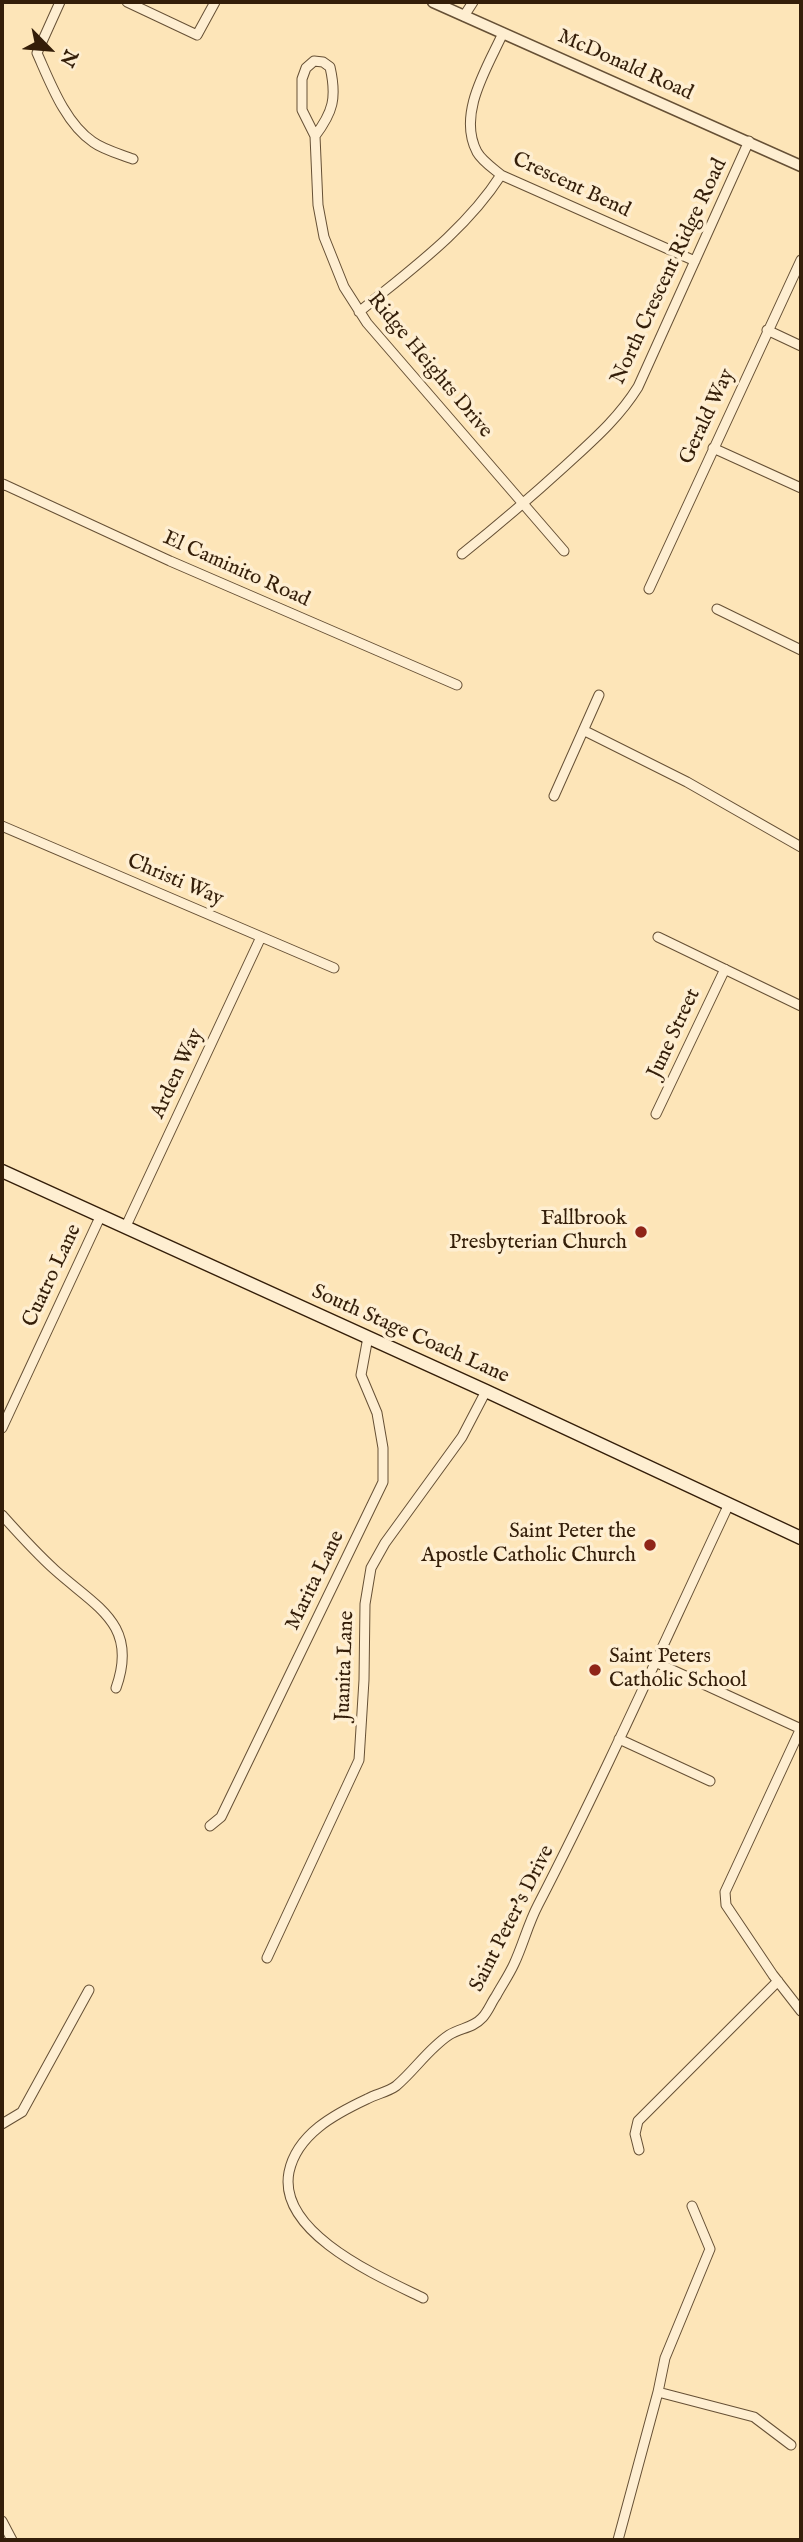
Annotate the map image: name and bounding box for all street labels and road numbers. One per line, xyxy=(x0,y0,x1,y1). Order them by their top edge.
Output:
street label: McDonald Road xyxy=(553,25,697,107)
street label: Crescent Bend xyxy=(508,148,634,224)
street label: North Crescent Ridge Road xyxy=(607,155,733,389)
street label: Ridge Heights Drive xyxy=(361,288,497,444)
street label: Gerald Way xyxy=(675,365,741,469)
street label: El Caminito Road xyxy=(159,526,313,614)
street label: Christi Way xyxy=(123,849,227,913)
street label: June Street xyxy=(643,985,707,1083)
street label: Arden Way xyxy=(146,1025,210,1123)
street label: Cuatro Lane xyxy=(18,1221,88,1331)
street label: South Stage Coach Lane xyxy=(307,1280,513,1390)
street label: Marita Lane xyxy=(281,1527,351,1635)
street label: Juanita Lane xyxy=(331,1610,361,1722)
street label: Saint Peter's Drive xyxy=(465,1842,561,1996)

